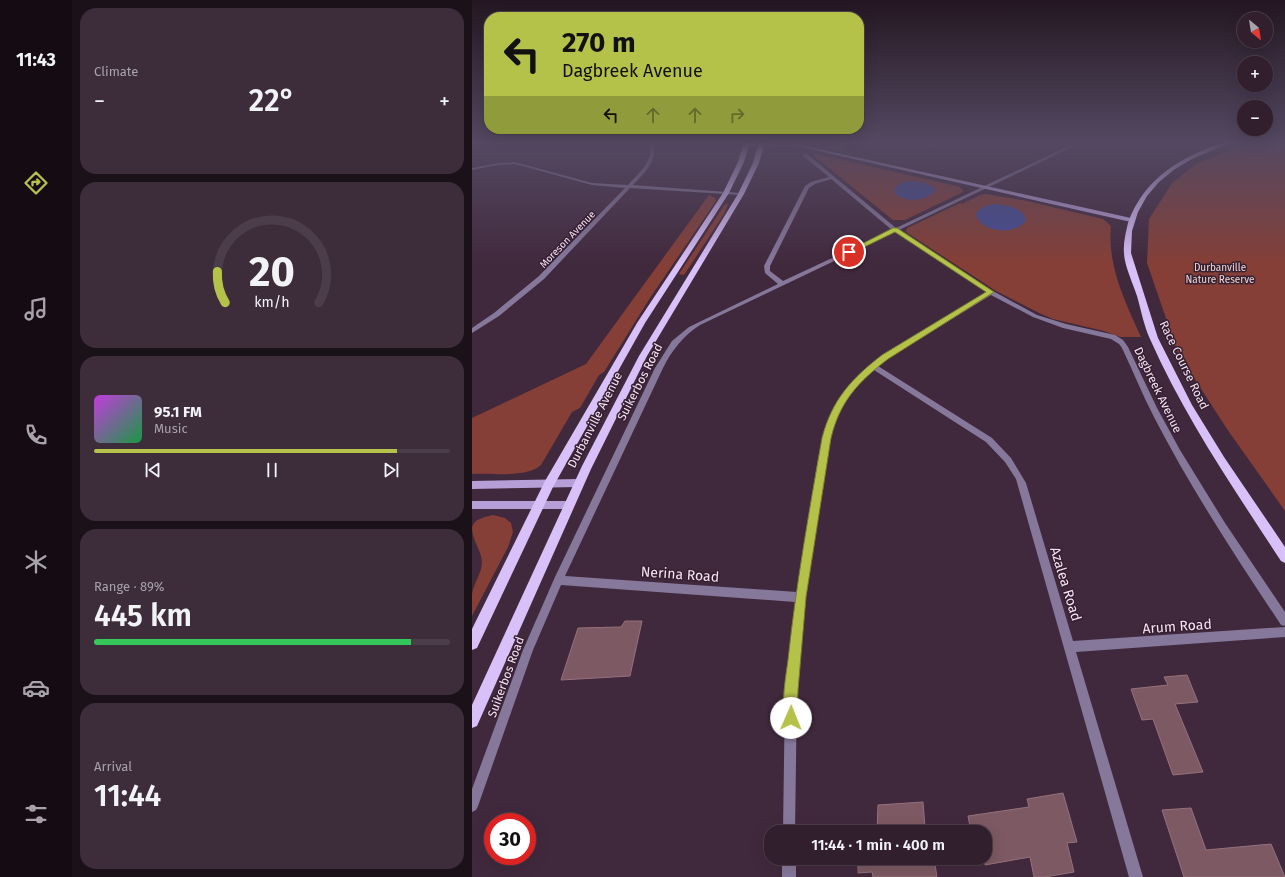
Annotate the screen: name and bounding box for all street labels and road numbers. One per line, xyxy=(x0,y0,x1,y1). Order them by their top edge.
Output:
street label: Moreson Avenue xyxy=(537,209,598,271)
street label: Race Course Road xyxy=(1156,318,1212,412)
street label: Suikerbos Road xyxy=(615,341,665,423)
street label: Dagbreek Avenue xyxy=(1131,345,1185,435)
street label: Durbanville Avenue xyxy=(565,370,625,470)
street label: Azalea Road xyxy=(1046,545,1085,623)
street label: Nerina Road xyxy=(640,563,720,586)
street label: Arum Road xyxy=(1142,616,1212,637)
street label: Suikerbos Road xyxy=(485,635,527,719)

